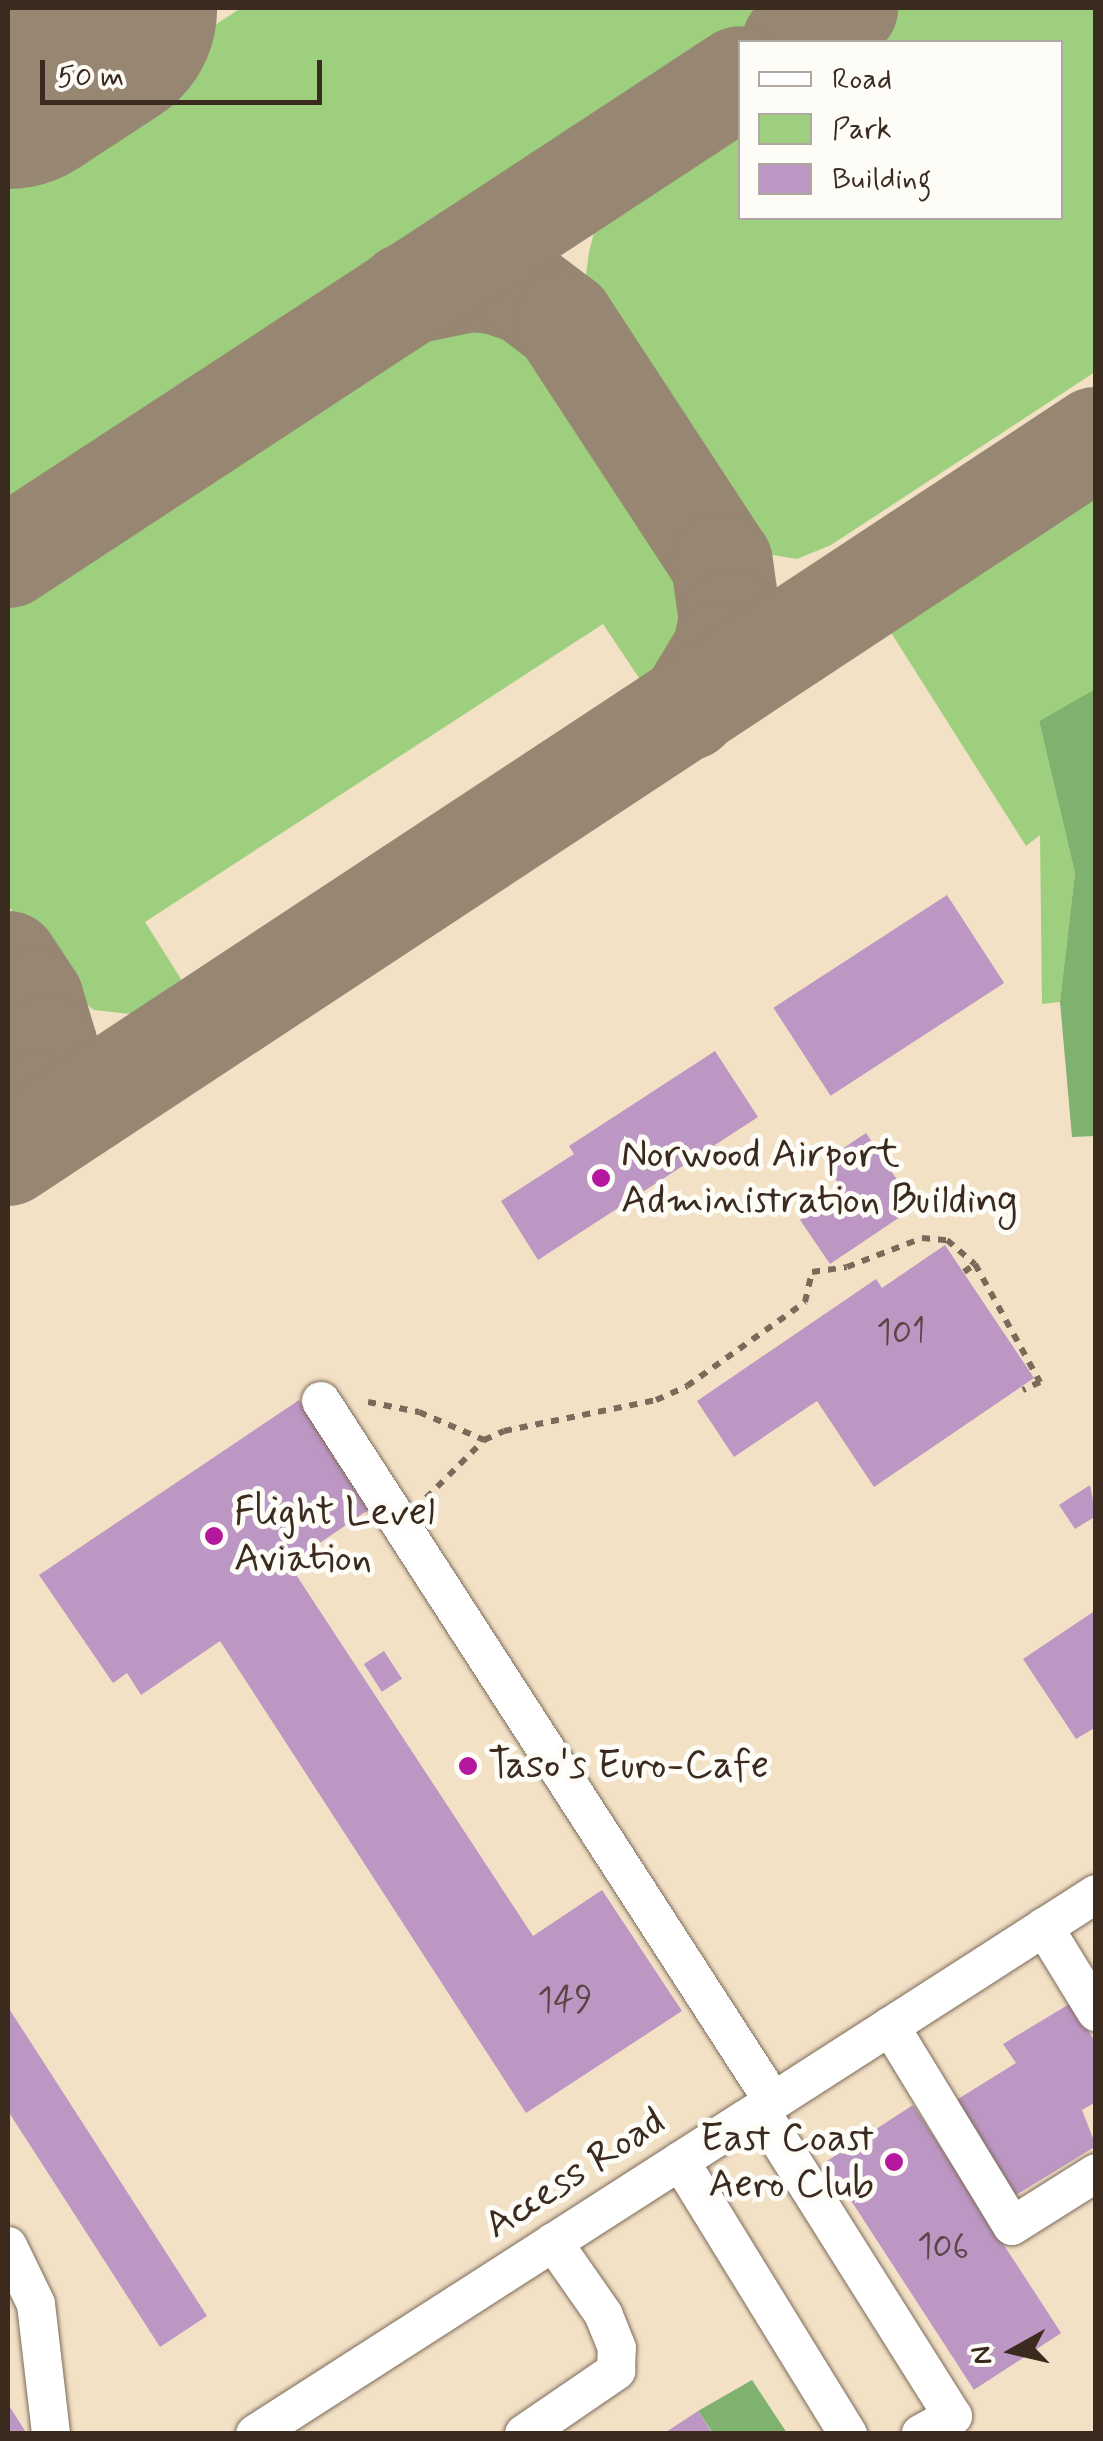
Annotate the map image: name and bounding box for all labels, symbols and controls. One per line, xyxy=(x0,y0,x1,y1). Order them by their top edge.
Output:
scale bar xyxy=(45,40,328,102)
legend xyxy=(738,40,1063,220)
text: 50 m xyxy=(57,58,124,97)
text: Road xyxy=(832,60,892,99)
text: Park xyxy=(832,110,892,149)
text: Building xyxy=(832,160,931,199)
place label: Norwood Airport Administration Building xyxy=(621,1131,1023,1225)
marker: Norwood Airport Administration Building xyxy=(590,1167,612,1189)
house number: 101 xyxy=(876,1312,926,1354)
place label: Flight Level Aviation xyxy=(234,1489,435,1583)
marker: Flight Level Aviation xyxy=(203,1525,225,1547)
place label: Taso's Euro-Cafe xyxy=(488,1742,769,1790)
marker: Taso's Euro-Cafe xyxy=(457,1755,479,1777)
house number: 149 xyxy=(537,1980,593,2022)
street label: Access Road xyxy=(477,2099,673,2249)
place label: East Coast Aero Club xyxy=(700,2115,874,2209)
marker: East Coast Aero Club xyxy=(883,2151,905,2173)
house number: 106 xyxy=(917,2226,969,2268)
north arrow xyxy=(963,2301,1063,2401)
text: N xyxy=(963,2343,1002,2367)

